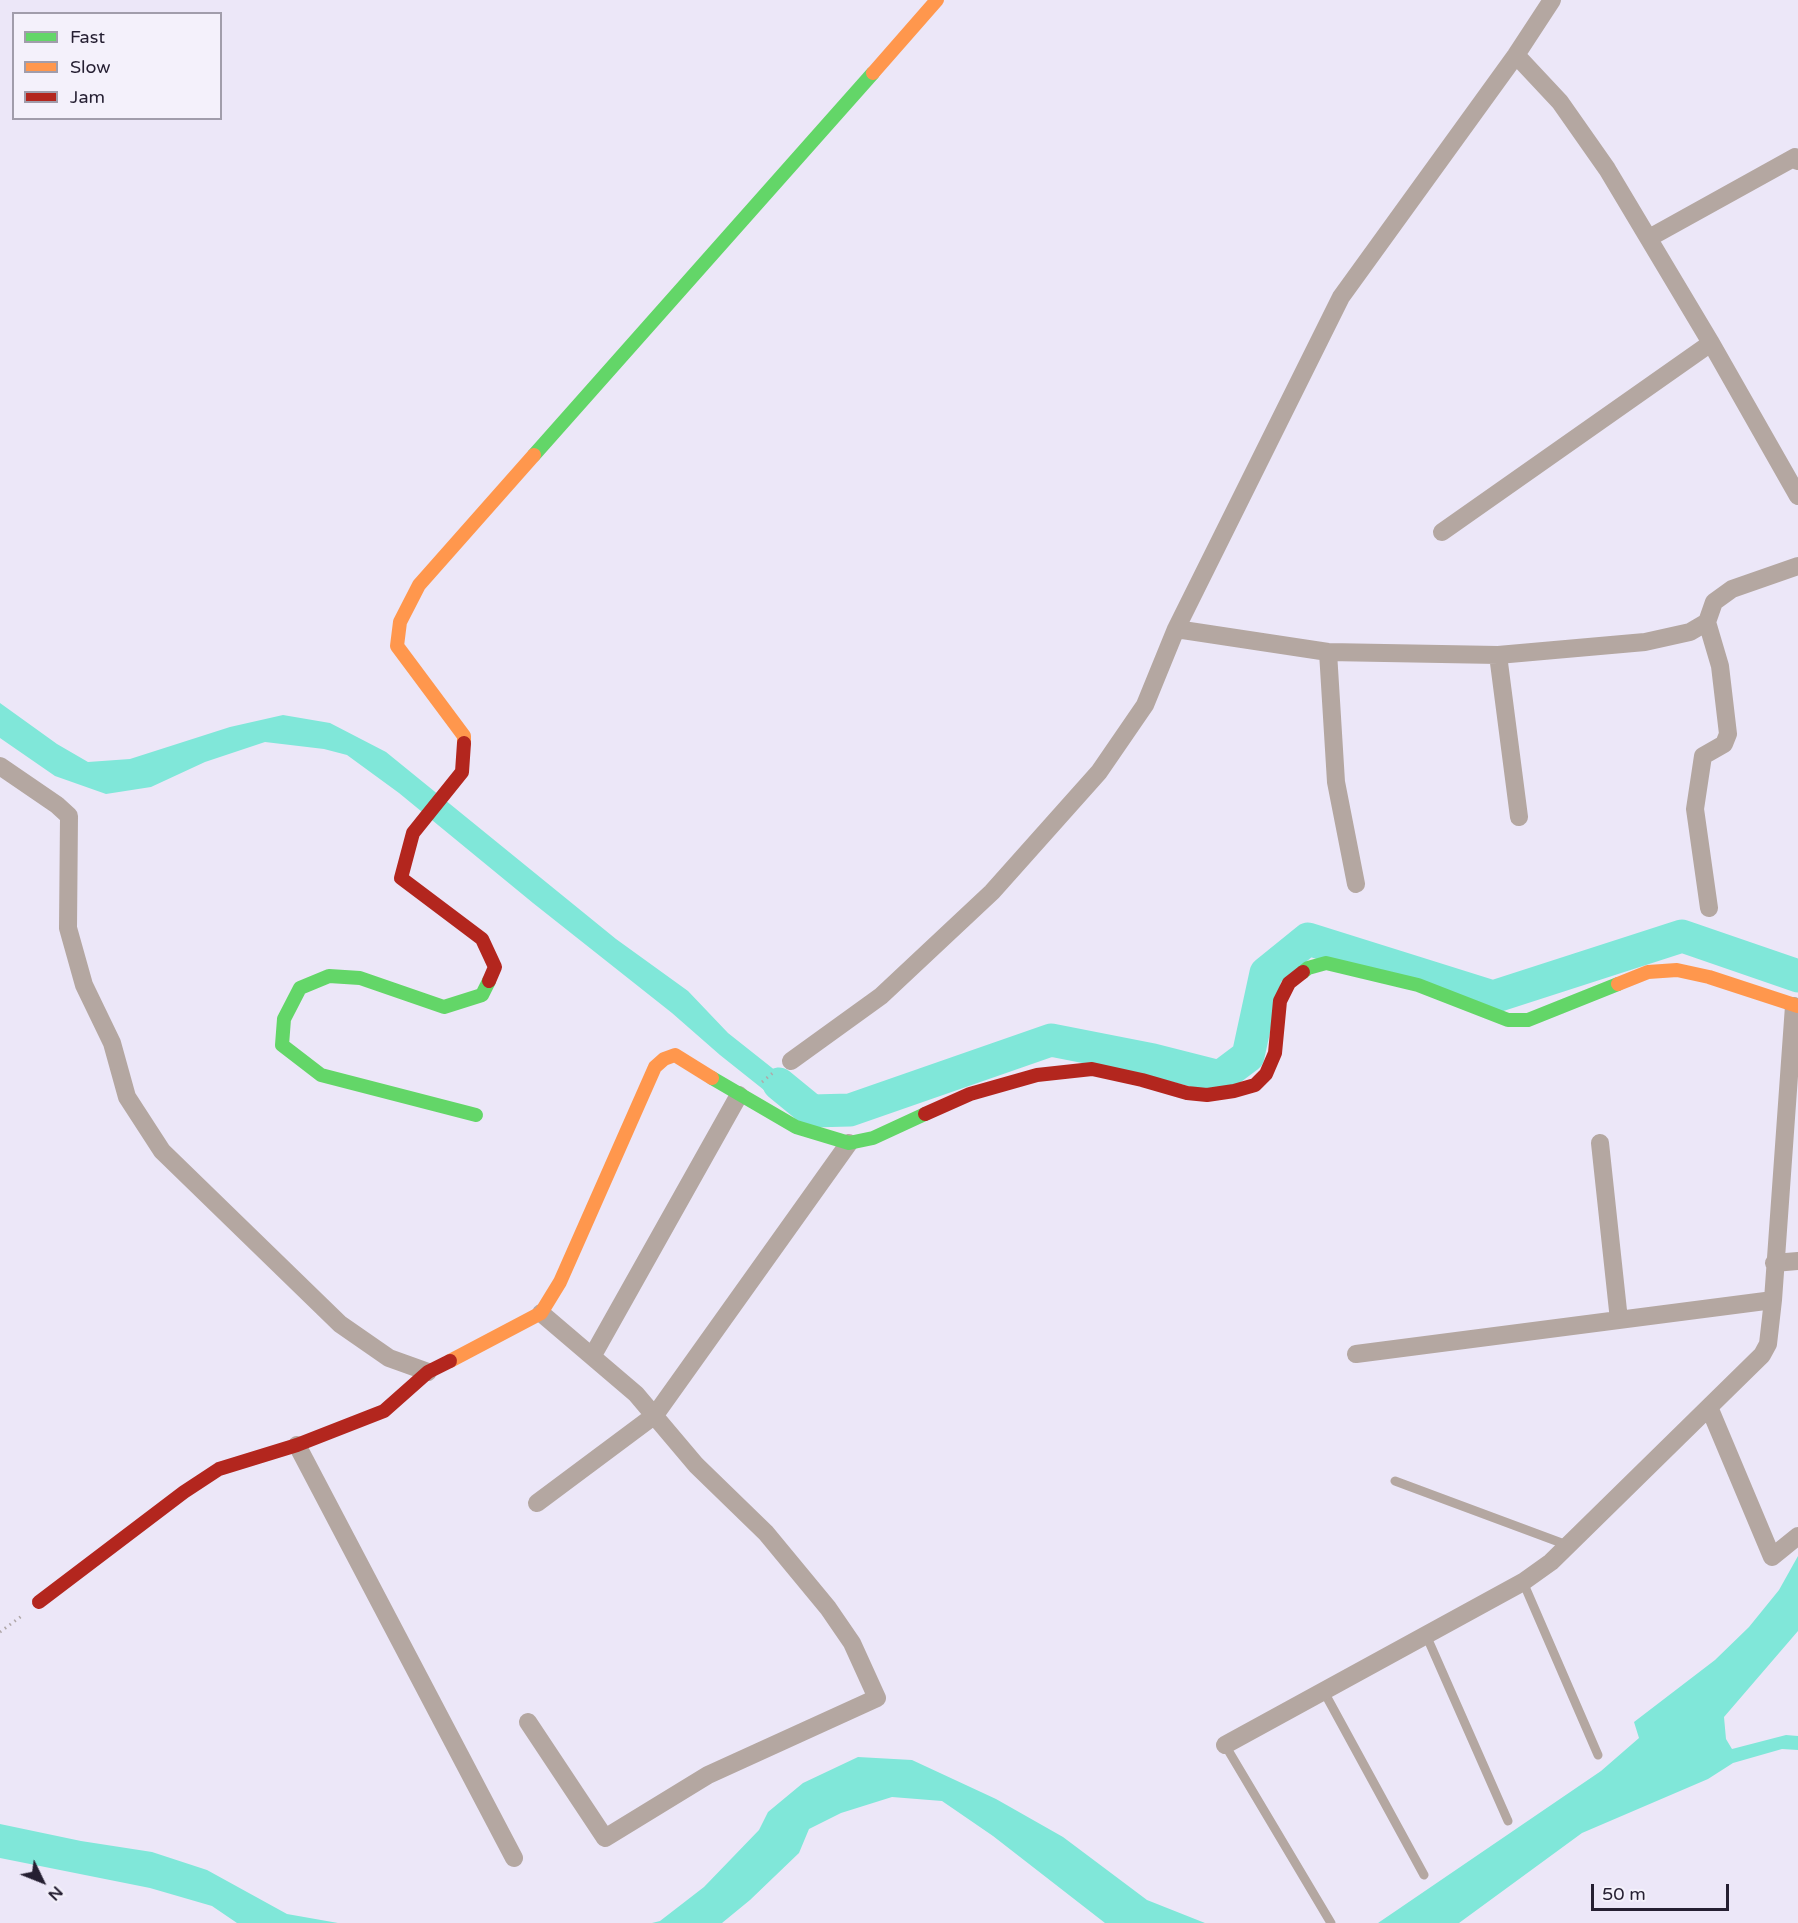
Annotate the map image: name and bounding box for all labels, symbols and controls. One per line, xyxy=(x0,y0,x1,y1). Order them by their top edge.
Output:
legend xyxy=(12,12,222,120)
text: Fast xyxy=(70,26,105,48)
text: Slow xyxy=(70,56,111,78)
text: Jam xyxy=(70,86,105,108)
north arrow xyxy=(12,1851,72,1911)
scale bar xyxy=(1594,1872,1732,1910)
text: N xyxy=(43,1882,67,1905)
text: 50 m xyxy=(1602,1883,1646,1905)

